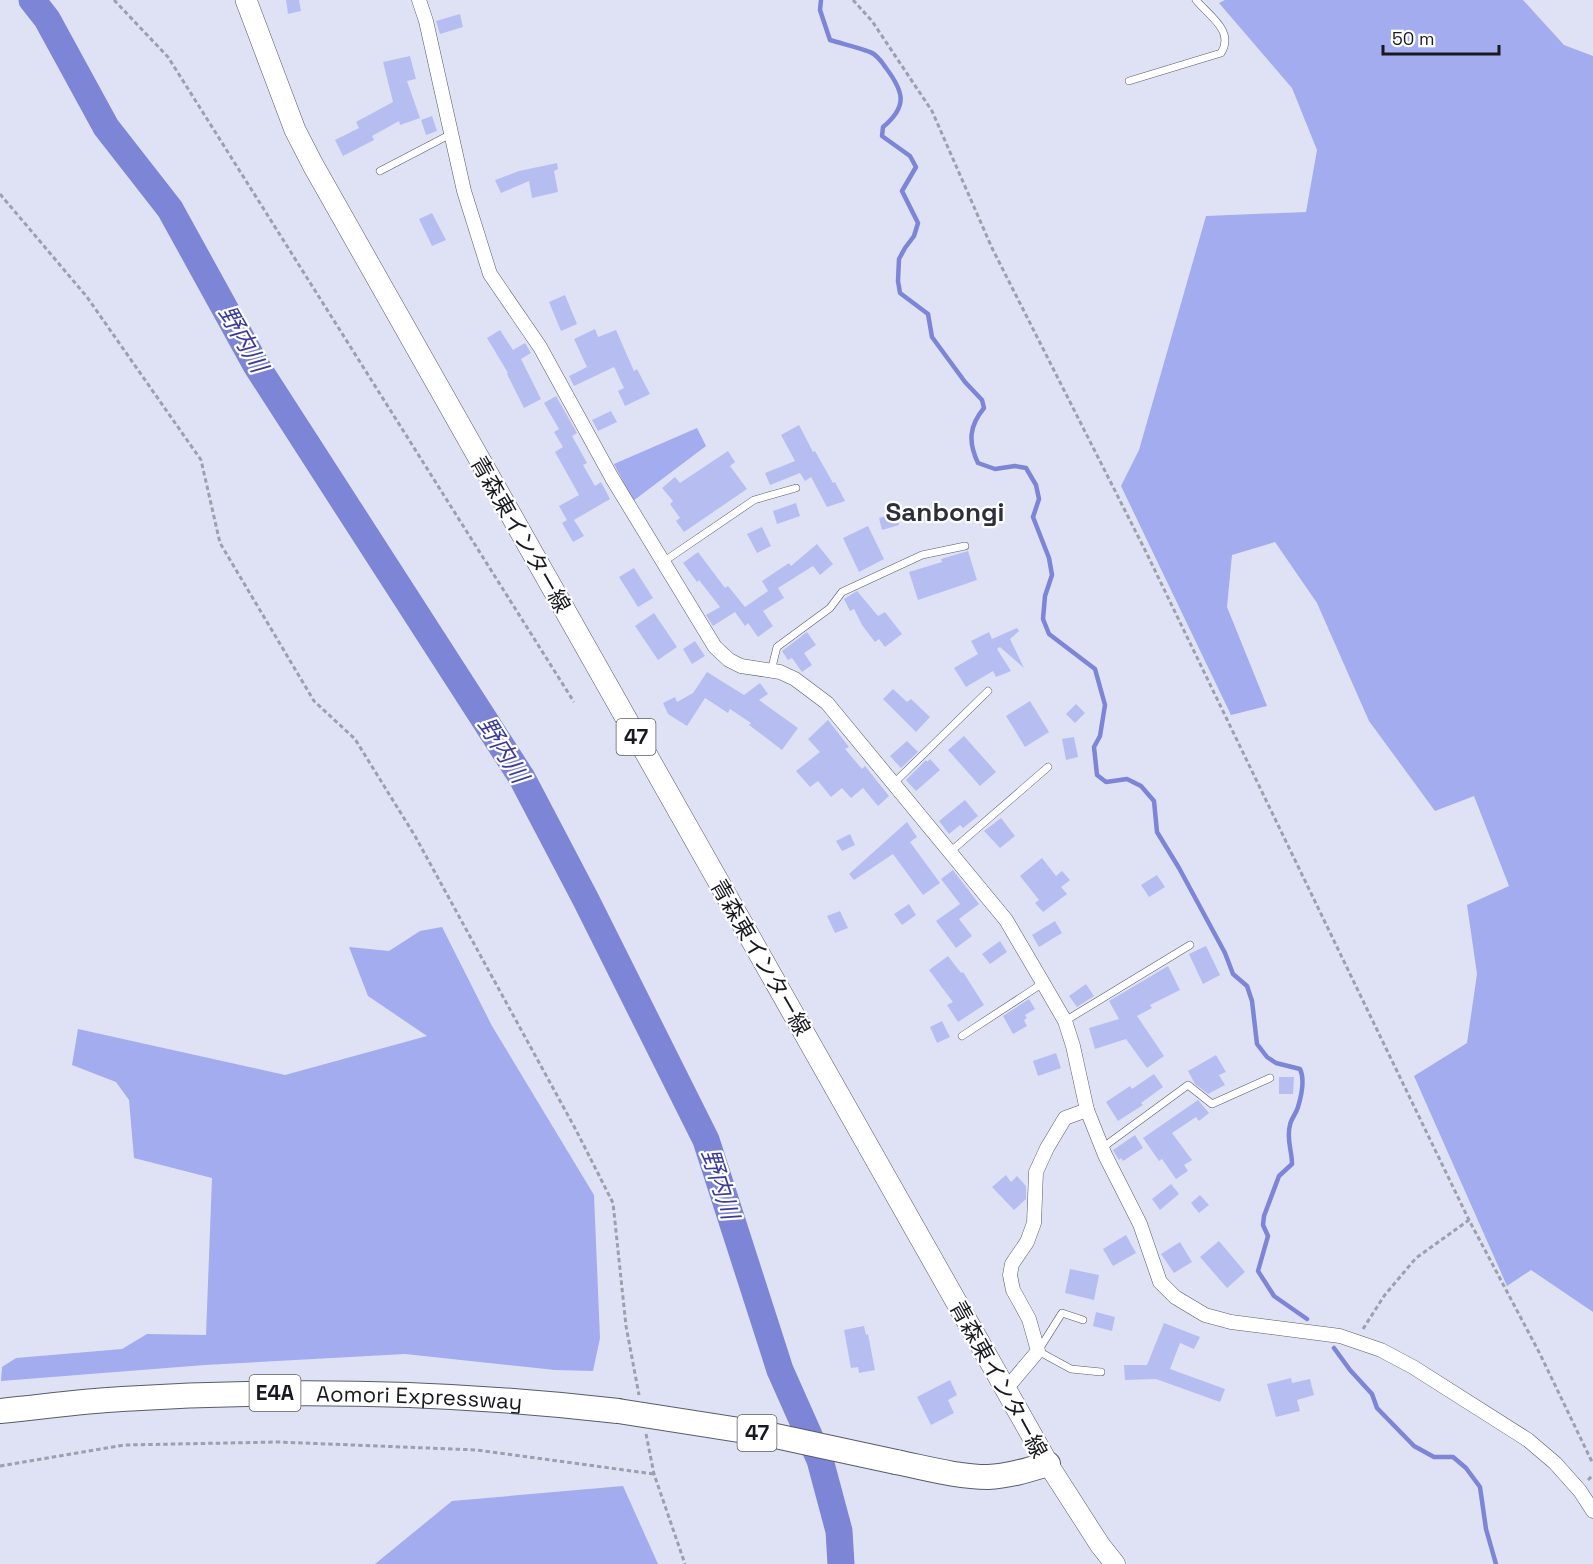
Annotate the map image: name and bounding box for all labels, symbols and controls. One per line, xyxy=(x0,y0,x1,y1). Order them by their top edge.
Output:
scale bar xyxy=(1383,18,1498,56)
text: 50 m xyxy=(1392,27,1434,50)
water label: 野内川 xyxy=(212,300,276,380)
street label: 青森東インター線 xyxy=(465,451,577,617)
district label: Sanbongi xyxy=(886,495,1004,529)
water label: 野内川 xyxy=(471,711,537,791)
road number: 47 xyxy=(616,719,656,755)
street label: 青森東インター線 xyxy=(705,874,817,1040)
water label: 野内川 xyxy=(695,1145,747,1226)
street label: 青森東インター線 xyxy=(944,1295,1054,1463)
road number: E4A xyxy=(250,1375,300,1411)
street label: Aomori Expressway xyxy=(316,1379,523,1416)
road number: 47 xyxy=(738,1415,777,1451)

